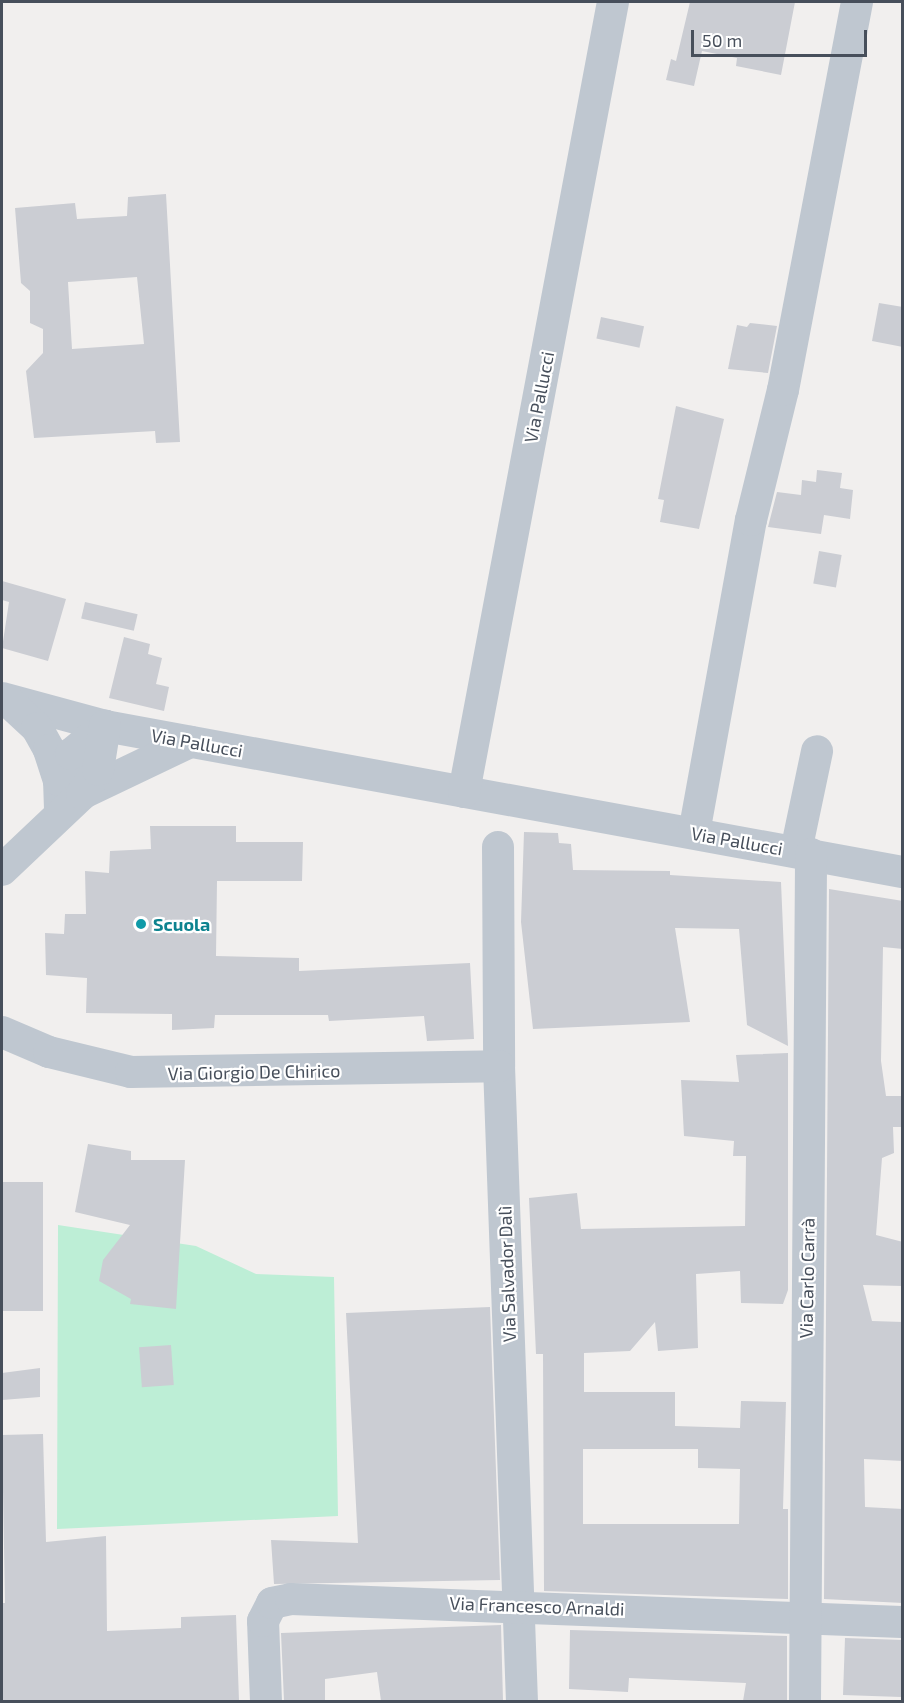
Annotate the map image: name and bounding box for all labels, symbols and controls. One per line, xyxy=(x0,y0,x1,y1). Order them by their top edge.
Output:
scale bar xyxy=(694,18,870,56)
text: 50 m xyxy=(702,29,742,51)
street label: Via Pallucci xyxy=(520,349,558,445)
street label: Via Pallucci xyxy=(150,724,244,762)
street label: Via Pallucci xyxy=(690,822,784,860)
place label: Scuola xyxy=(153,913,210,935)
marker: Scuola xyxy=(134,917,148,931)
street label: Via Giorgio De Chirico xyxy=(168,1060,340,1084)
street label: Via Salvador Dalì xyxy=(494,1205,520,1343)
street label: Via Carlo Carrà xyxy=(795,1217,819,1339)
street label: Via Francesco Arnaldi xyxy=(449,1592,625,1620)

